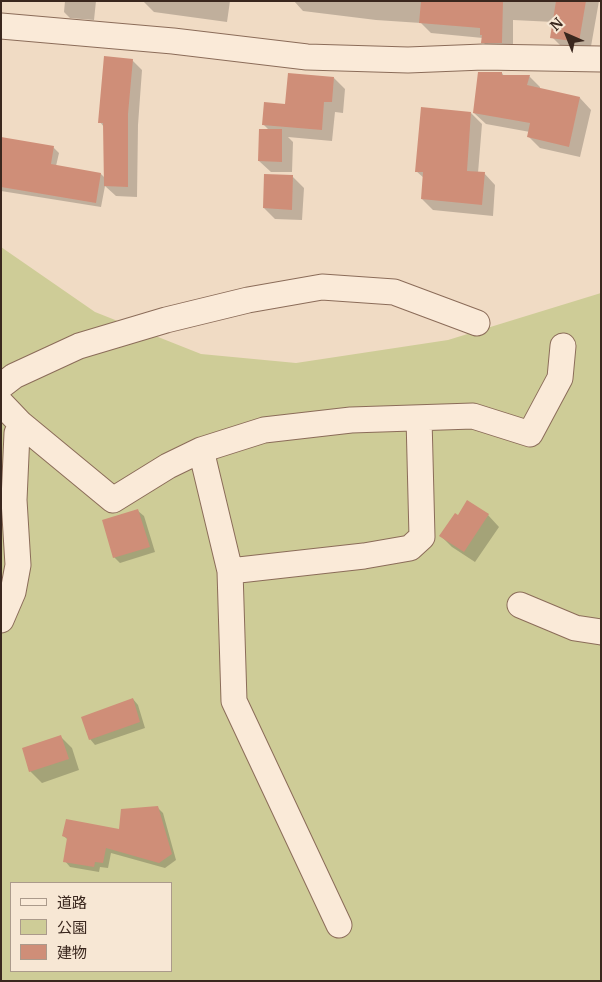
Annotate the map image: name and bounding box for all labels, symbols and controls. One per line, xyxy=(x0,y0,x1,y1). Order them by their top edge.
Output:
north arrow xyxy=(542,10,592,60)
text: N xyxy=(546,14,567,35)
legend xyxy=(10,882,172,972)
text: 道路 xyxy=(57,893,87,912)
text: 公園 xyxy=(57,918,87,937)
text: 建物 xyxy=(57,943,87,962)

